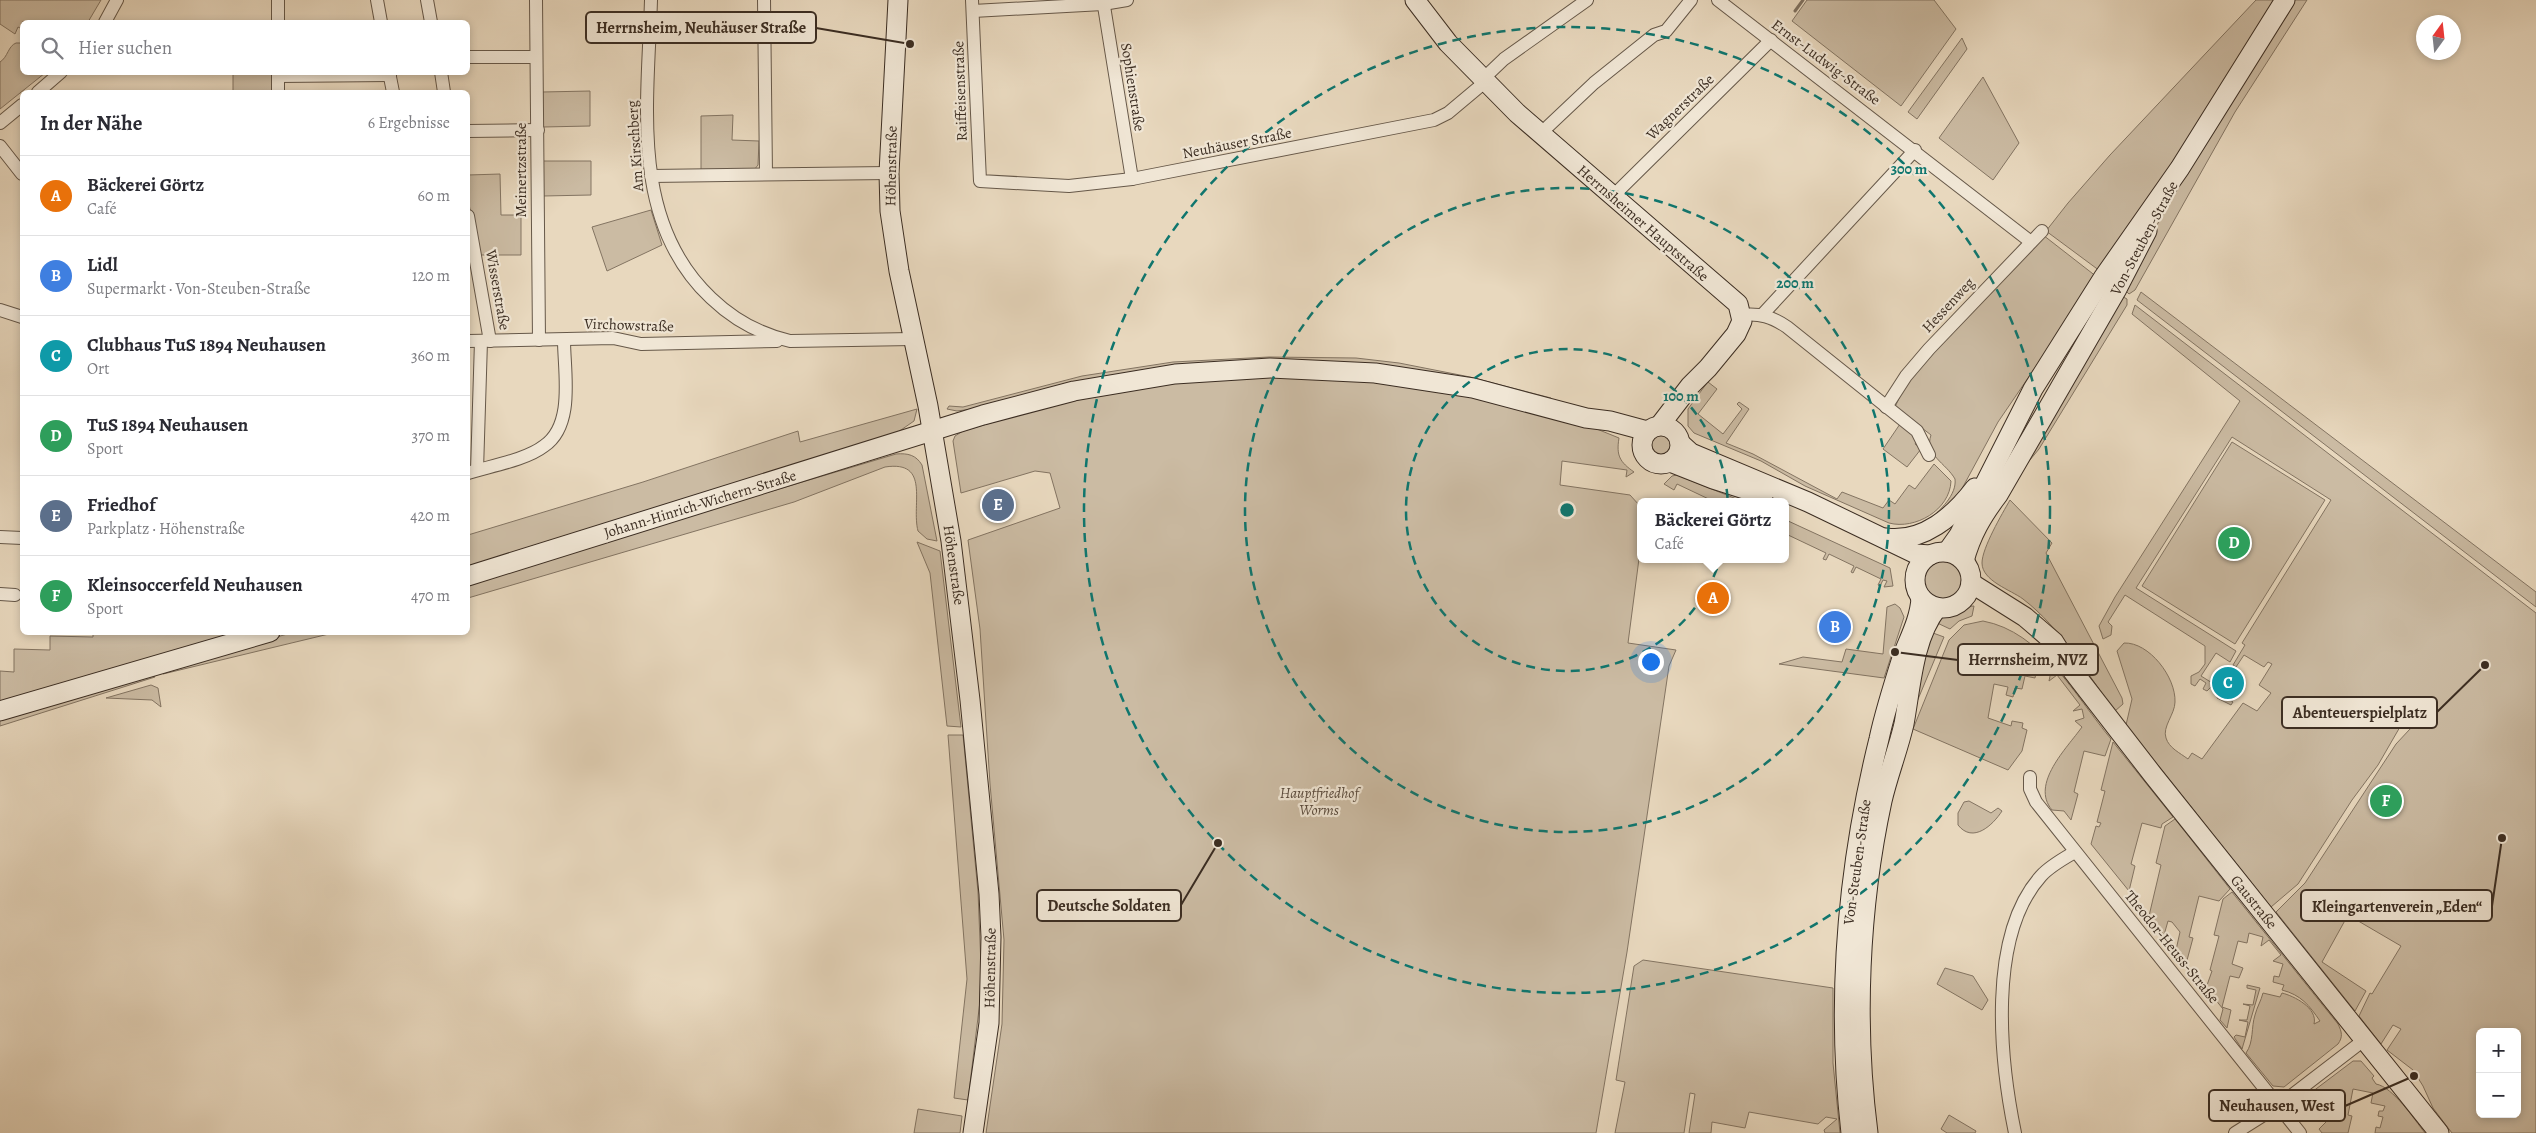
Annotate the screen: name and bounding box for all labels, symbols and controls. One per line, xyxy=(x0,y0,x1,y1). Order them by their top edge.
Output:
callout: Herrnsheim, Neuhäuser Straße xyxy=(586,12,816,43)
street label: Ernst-Ludwig-Straße xyxy=(1767,14,1885,110)
north arrow xyxy=(2416,15,2461,60)
text: Herrnsheim, Neuhäuser Straße xyxy=(596,17,806,39)
search box xyxy=(20,20,470,75)
icon: search xyxy=(38,34,66,62)
text: Hier suchen xyxy=(78,35,172,61)
street label: Raiffeisenstraße xyxy=(948,40,972,141)
street label: Sophienstraße xyxy=(1116,41,1150,133)
street label: Wagnerstraße xyxy=(1641,69,1718,145)
street label: Am Kirschberg xyxy=(622,99,648,193)
text: In der Nähe xyxy=(40,109,142,137)
text: 6 Ergebnisse xyxy=(368,112,450,134)
street label: Meinertzstraße xyxy=(511,122,531,218)
street label: Neuhäuser Straße xyxy=(1181,123,1294,163)
street label: Höhenstraße xyxy=(880,125,902,206)
text: 300 m xyxy=(1891,159,1928,179)
street label: Herrnsheimer Hauptstraße xyxy=(1573,160,1713,286)
text: Bäckerei Görtz xyxy=(87,172,204,198)
street label: Von-Steuben-Straße xyxy=(2105,177,2183,299)
text: A xyxy=(51,185,61,207)
text: 60 m xyxy=(418,185,450,207)
text: Café xyxy=(87,198,117,220)
street label: Wisserstraße xyxy=(481,247,515,332)
text: Lidl xyxy=(87,252,118,278)
text: B xyxy=(51,265,61,287)
text: 120 m xyxy=(412,265,450,287)
text: 200 m xyxy=(1776,273,1814,293)
street label: Hessenweg xyxy=(1917,273,1979,337)
text: Supermarkt · Von-Steuben-Straße xyxy=(87,278,310,300)
street label: Virchowstraße xyxy=(583,313,674,337)
text: Clubhaus TuS 1894 Neuhausen xyxy=(87,332,326,358)
text: C xyxy=(51,345,61,367)
text: 360 m xyxy=(411,345,450,367)
text: Ort xyxy=(87,358,109,380)
text: 100 m xyxy=(1663,386,1699,406)
text: TuS 1894 Neuhausen xyxy=(87,412,248,438)
text: D xyxy=(50,425,62,447)
text: 370 m xyxy=(412,425,450,447)
text: Sport xyxy=(87,438,123,460)
street label: Johann-Hinrich-Wichern-Straße xyxy=(601,465,799,543)
pin: E xyxy=(982,486,1014,524)
text: Friedhof xyxy=(87,492,156,518)
popup xyxy=(1637,498,1789,563)
centre of rings xyxy=(1558,501,1576,519)
text: E xyxy=(51,505,61,527)
text: 420 m xyxy=(410,505,450,527)
text: Bäckerei Görtz xyxy=(1654,507,1772,533)
text: Parkplatz · Höhenstraße xyxy=(87,518,245,540)
street label: Höhenstraße xyxy=(938,524,970,607)
pin: D xyxy=(2218,524,2250,562)
text: Café xyxy=(1654,533,1684,555)
text: Kleinsoccerfeld Neuhausen xyxy=(87,572,303,598)
pin: A xyxy=(1697,579,1729,617)
text: F xyxy=(52,585,60,607)
text: 470 m xyxy=(411,585,450,607)
text: Sport xyxy=(87,598,123,620)
pin: B xyxy=(1819,608,1851,646)
callout: Herrnsheim, NVZ xyxy=(1958,644,2098,675)
your location xyxy=(1638,649,1664,675)
text: Herrnsheim, NVZ xyxy=(1968,649,2088,671)
pin: C xyxy=(2212,664,2244,702)
callout: Abenteuerspielplatz xyxy=(2282,697,2437,728)
text: Abenteuerspielplatz xyxy=(2292,702,2427,724)
pin: F xyxy=(2370,782,2402,820)
park label: Hauptfriedhof Worms xyxy=(1280,783,1361,820)
street label: Von-Steuben-Straße xyxy=(1838,798,1876,927)
street label: Gaustraße xyxy=(2226,871,2282,933)
street label: Theodor-Heuss-Straße xyxy=(2120,886,2224,1008)
callout: Deutsche Soldaten xyxy=(1037,890,1181,921)
callout: Kleingartenverein „Eden“ xyxy=(2301,890,2492,921)
text: Deutsche Soldaten xyxy=(1047,895,1171,917)
text: Kleingartenverein „Eden“ xyxy=(2312,896,2482,918)
street label: Höhenstraße xyxy=(979,927,1001,1008)
map controls xyxy=(2476,1028,2521,1118)
button: + xyxy=(2476,1028,2521,1073)
button: − xyxy=(2476,1073,2521,1118)
callout: Neuhausen, West xyxy=(2209,1090,2345,1121)
text: Neuhausen, West xyxy=(2219,1095,2336,1117)

